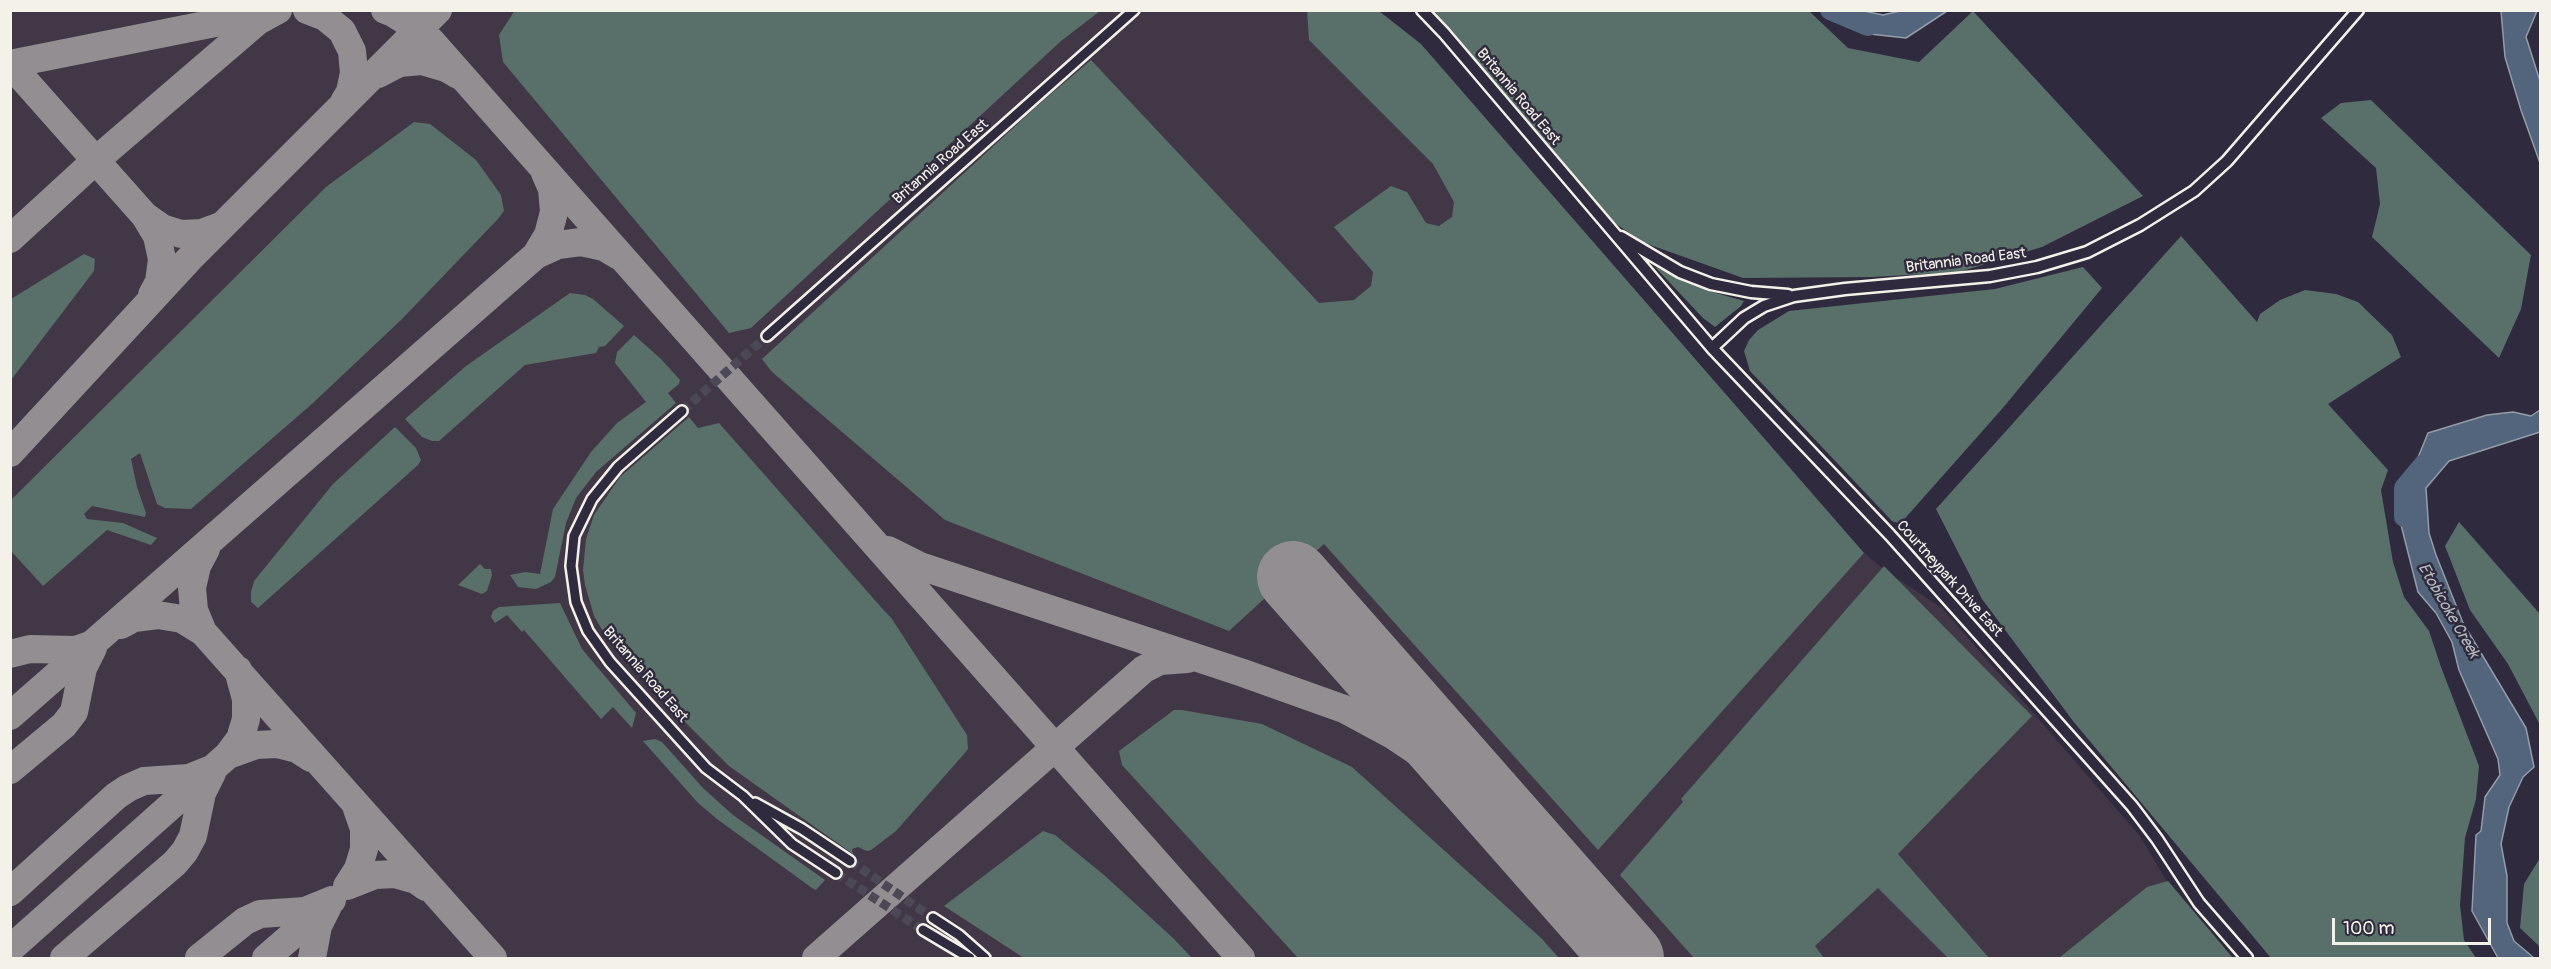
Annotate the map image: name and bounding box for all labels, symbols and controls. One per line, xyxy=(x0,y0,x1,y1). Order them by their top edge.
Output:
street label: Britannia Road East xyxy=(1472,45,1564,149)
street label: Britannia Road East xyxy=(890,116,992,208)
street label: Britannia Road East xyxy=(1905,245,2027,277)
street label: Courtneypark Drive East xyxy=(1892,517,2006,641)
water label: Etobicoke Creek xyxy=(2413,560,2483,662)
street label: Britannia Road East xyxy=(599,624,691,726)
scale bar xyxy=(2335,906,2494,944)
text: 100 m xyxy=(2343,917,2395,940)

